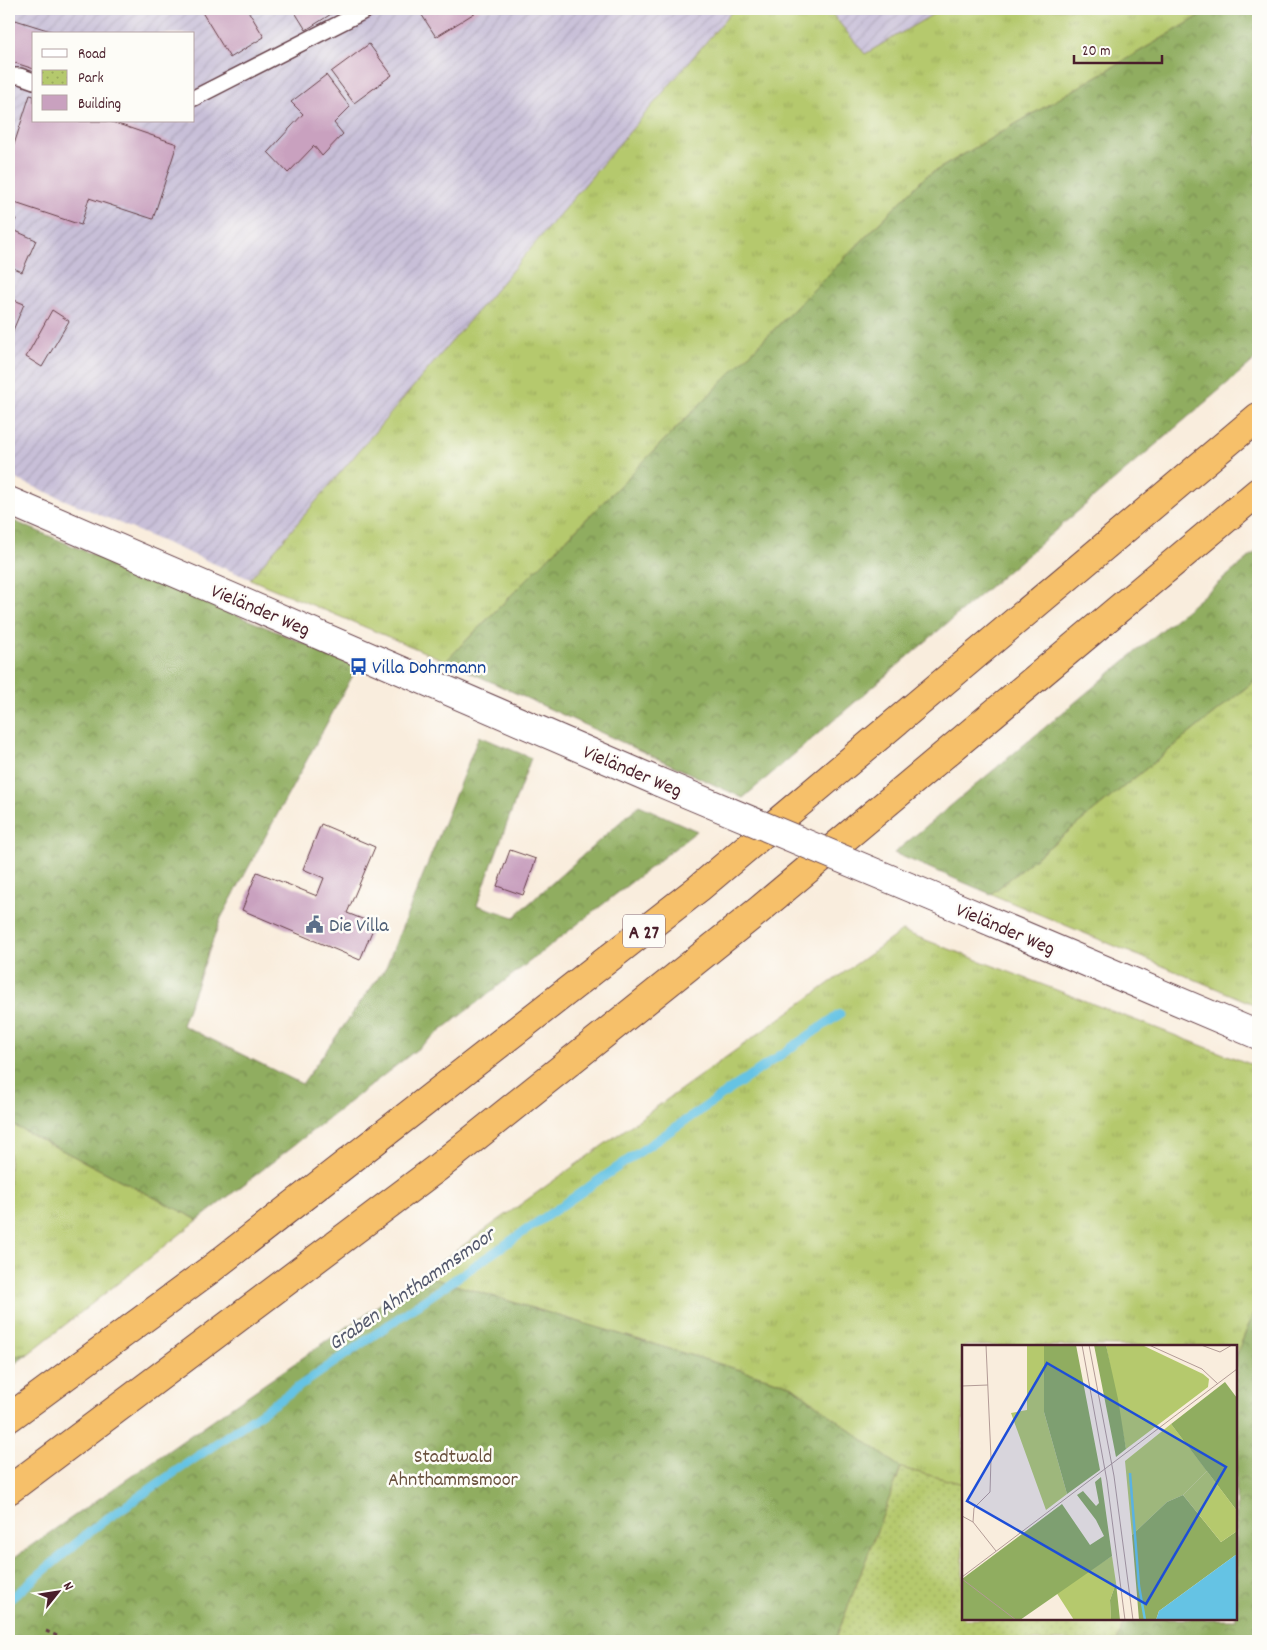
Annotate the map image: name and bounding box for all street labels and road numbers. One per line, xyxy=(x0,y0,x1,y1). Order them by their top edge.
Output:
street label: Vieländer Weg xyxy=(206,578,314,645)
street label: Vieländer Weg xyxy=(578,739,686,806)
street label: Vieländer Weg xyxy=(951,897,1059,964)
road number: A 27 xyxy=(623,914,665,948)

